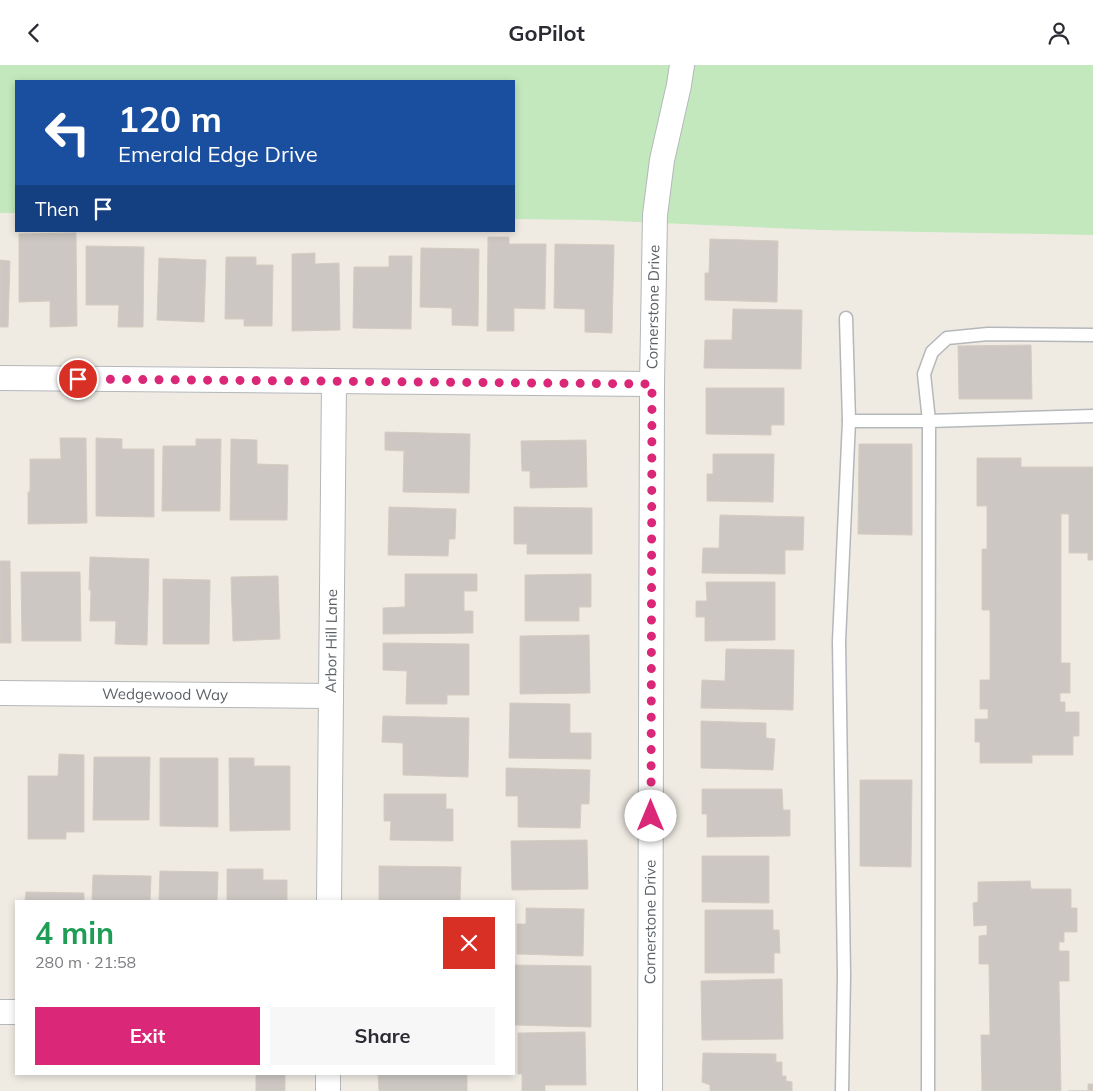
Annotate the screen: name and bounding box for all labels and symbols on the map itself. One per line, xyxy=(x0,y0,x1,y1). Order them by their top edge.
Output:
street label: Cornerstone Drive xyxy=(642,245,663,369)
pin xyxy=(57,358,99,400)
street label: Arbor Hill Lane xyxy=(321,589,341,693)
street label: Wedgewood Way xyxy=(102,684,228,704)
position arrow xyxy=(624,789,676,841)
street label: Cornerstone Drive xyxy=(640,860,660,984)

